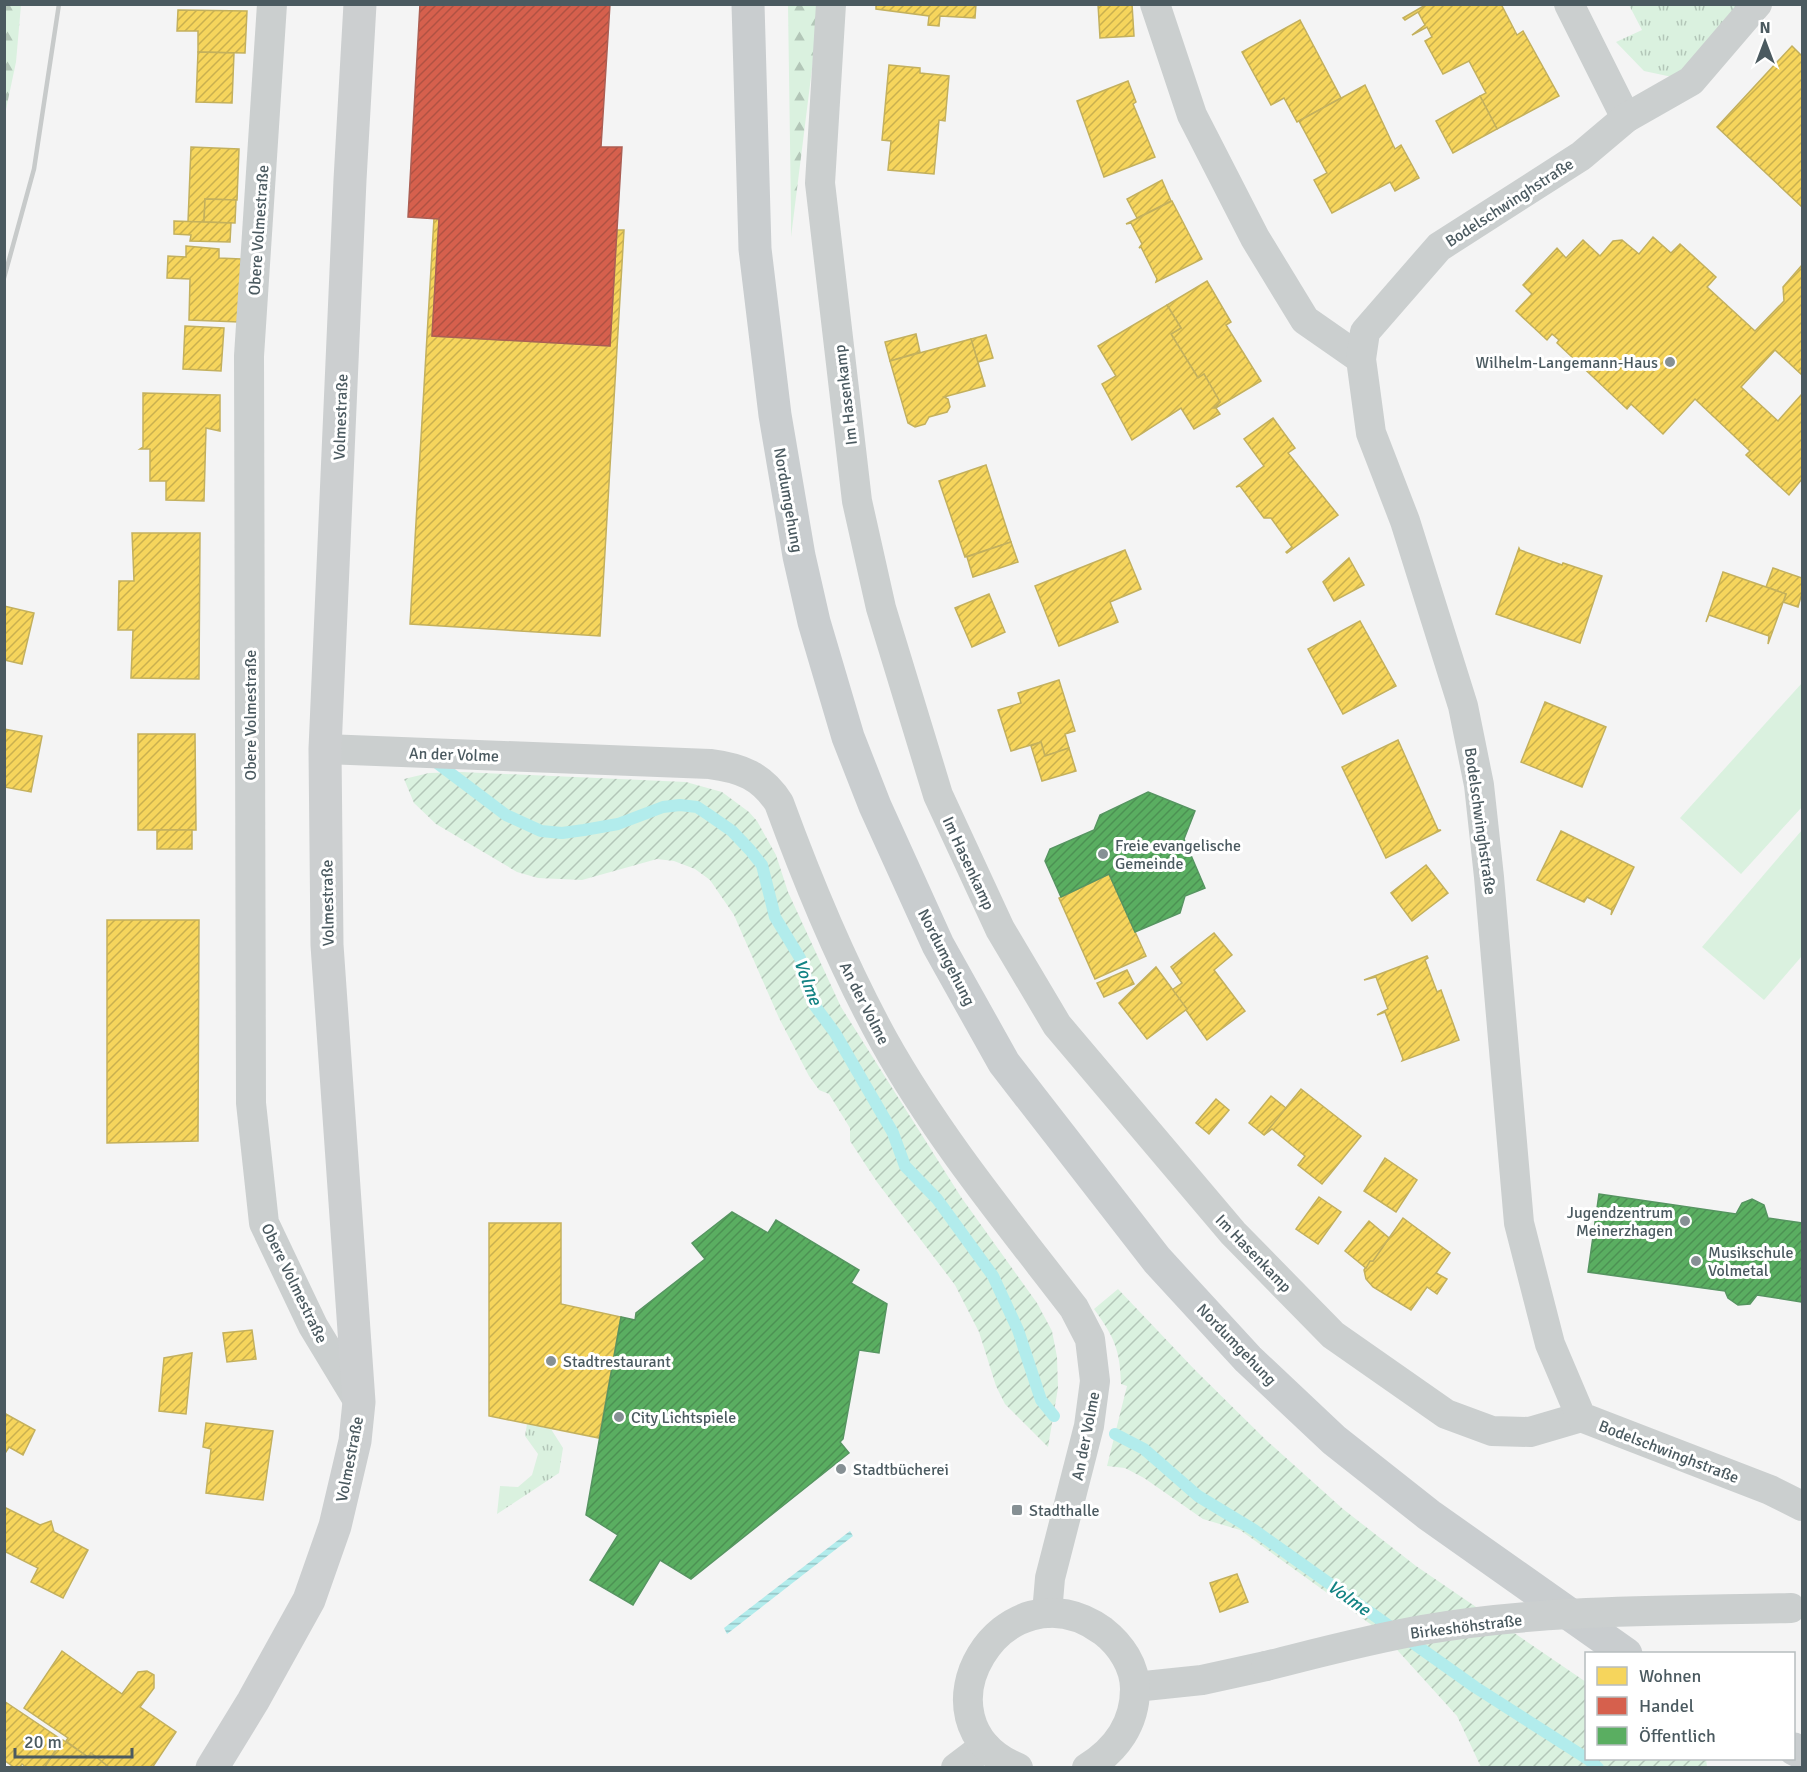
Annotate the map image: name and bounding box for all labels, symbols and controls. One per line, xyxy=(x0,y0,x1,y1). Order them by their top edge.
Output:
north arrow xyxy=(1735,12,1795,72)
text: N xyxy=(1759,18,1771,38)
street label: Bodelschwinghstraße xyxy=(1442,154,1577,252)
street label: Obere Volmestraße xyxy=(244,164,274,296)
street label: Im Hasenkamp xyxy=(830,344,862,446)
place label: Wilhelm-Langemann-Haus xyxy=(1476,353,1658,373)
marker: Wilhelm-Langemann-Haus xyxy=(1663,355,1677,369)
street label: Volmestraße xyxy=(329,373,353,461)
street label: Nordumgehung xyxy=(769,446,807,554)
street label: Obere Volmestraße xyxy=(241,650,261,780)
street label: An der Volme xyxy=(409,743,499,767)
street label: Bodelschwinghstraße xyxy=(1460,746,1500,896)
street label: Im Hasenkamp xyxy=(938,813,998,913)
place label: Freie evangelische Gemeinde xyxy=(1115,836,1241,874)
marker: Freie evangelische Gemeinde xyxy=(1096,847,1110,861)
street label: Volmestraße xyxy=(317,859,339,946)
street label: Nordumgehung xyxy=(913,906,979,1009)
water label: Volme xyxy=(789,956,827,1009)
street label: An der Volme xyxy=(835,959,893,1048)
place label: Jugendzentrum Meinerzhagen xyxy=(1567,1203,1673,1241)
street label: Im Hasenkamp xyxy=(1211,1210,1296,1297)
marker: Jugendzentrum Meinerzhagen xyxy=(1678,1214,1692,1228)
street label: Obere Volmestraße xyxy=(256,1220,332,1347)
place label: Musikschule Volmetal xyxy=(1708,1243,1794,1281)
marker: Musikschule Volmetal xyxy=(1689,1254,1703,1268)
street label: Nordumgehung xyxy=(1192,1300,1280,1390)
place label: Stadtrestaurant xyxy=(563,1352,671,1372)
marker: Stadtrestaurant xyxy=(544,1354,558,1368)
street label: An der Volme xyxy=(1068,1390,1104,1482)
place label: City Lichtspiele xyxy=(631,1408,736,1428)
marker: City Lichtspiele xyxy=(612,1410,626,1424)
street label: Volmestraße xyxy=(332,1415,368,1504)
street label: Bodelschwinghstraße xyxy=(1596,1416,1742,1488)
place label: Stadtbücherei xyxy=(853,1460,949,1480)
marker: Stadtbücherei xyxy=(834,1462,848,1476)
place label: Stadthalle xyxy=(1029,1501,1100,1521)
marker: Stadthalle xyxy=(1010,1503,1024,1517)
water label: Volme xyxy=(1323,1575,1376,1621)
street label: Birkeshöhstraße xyxy=(1409,1610,1523,1644)
legend xyxy=(1585,1652,1795,1760)
text: Wohnen xyxy=(1639,1665,1701,1687)
text: Handel xyxy=(1639,1695,1694,1717)
scale bar xyxy=(15,1721,132,1759)
text: Öffentlich xyxy=(1639,1725,1716,1747)
text: 20 m xyxy=(24,1731,62,1753)

